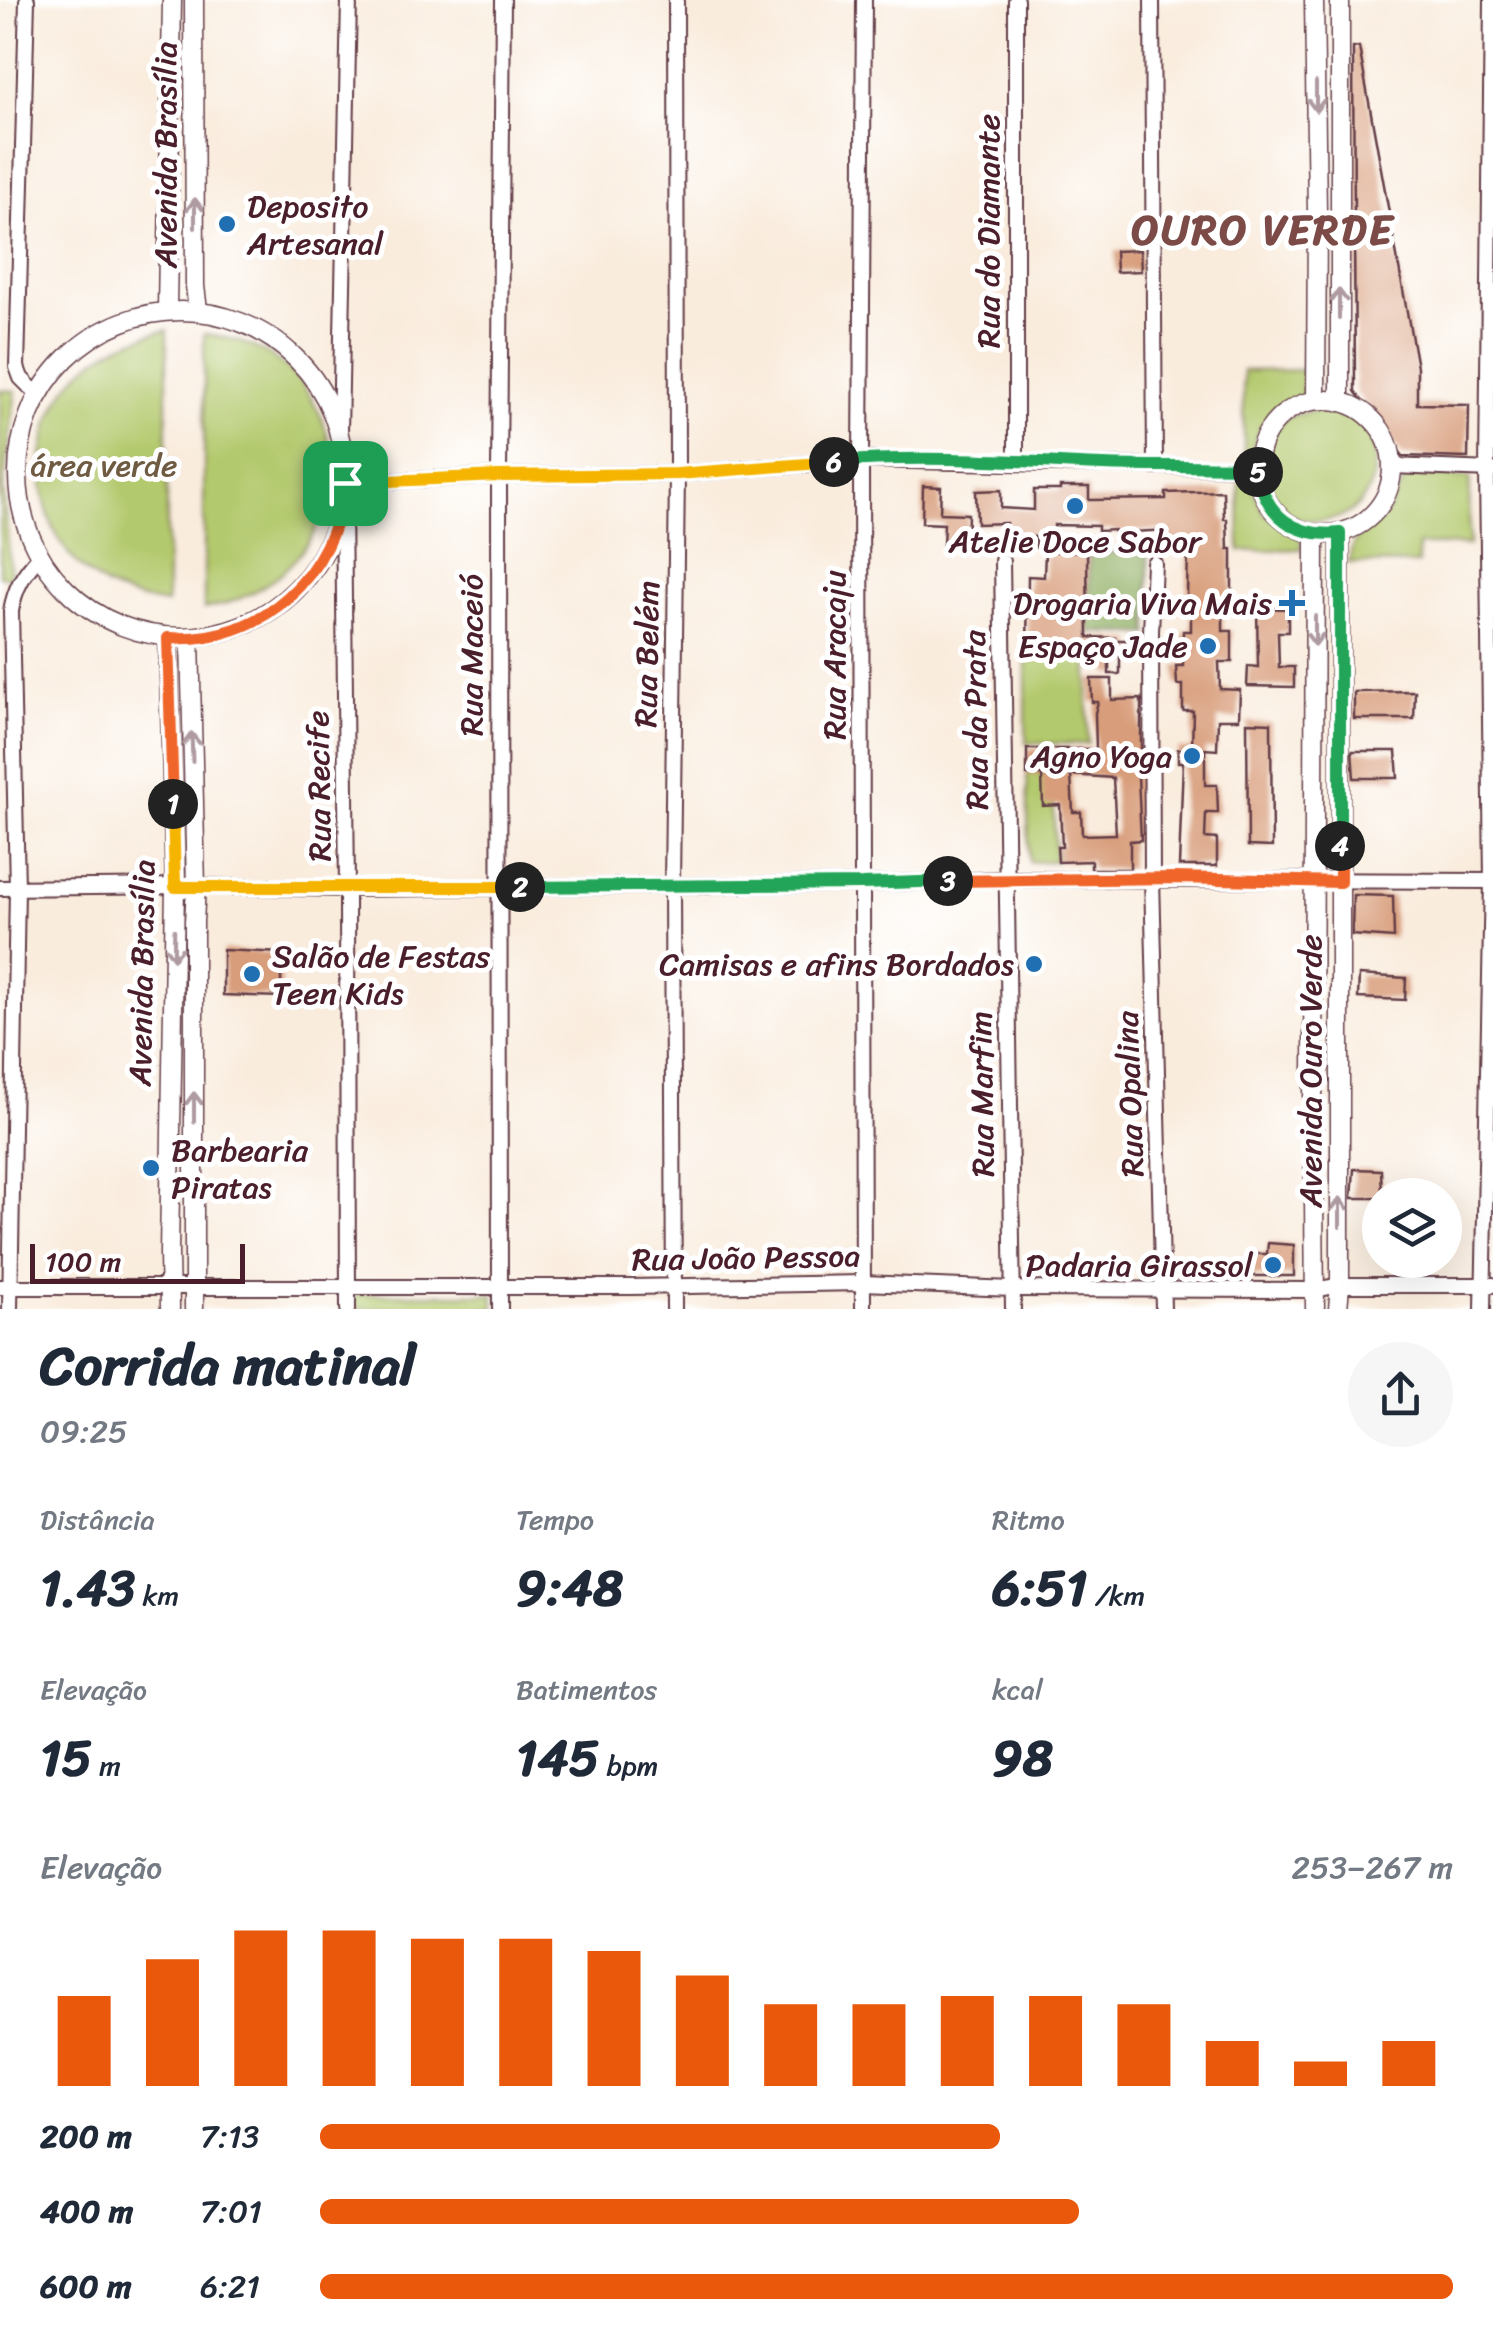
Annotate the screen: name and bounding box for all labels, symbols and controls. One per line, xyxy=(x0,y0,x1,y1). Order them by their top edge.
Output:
street label: Avenida Brasília xyxy=(137,42,194,269)
one-way arrow xyxy=(1306,80,1326,113)
street label: Rua do Diamante xyxy=(960,114,1017,348)
place label: Deposito Artesanal xyxy=(246,178,384,272)
district label: OURO VERDE xyxy=(1132,193,1396,267)
one-way arrow xyxy=(186,197,204,230)
marker: Deposito Artesanal xyxy=(216,213,238,235)
one-way arrow xyxy=(1330,289,1348,322)
park label: área verde xyxy=(31,437,177,494)
pin: 6 xyxy=(809,437,859,487)
text: 6 xyxy=(826,437,842,486)
pin xyxy=(303,441,388,526)
pin: 5 xyxy=(1233,447,1283,497)
text: 5 xyxy=(1249,447,1267,496)
icon: arrive xyxy=(318,456,373,511)
marker: Atelie Doce Sabor xyxy=(1064,495,1086,517)
place label: Atelie Doce Sabor xyxy=(948,513,1203,570)
street label: Rua Aracaju xyxy=(806,570,863,740)
street label: Rua Maceió xyxy=(443,573,500,736)
place label: Drogaria Viva Mais xyxy=(1013,575,1272,632)
street label: Rua Belém xyxy=(617,580,677,728)
marker: Drogaria Viva Mais xyxy=(1281,592,1303,614)
one-way arrow xyxy=(1306,614,1324,647)
place label: Espaço Jade xyxy=(1018,618,1188,675)
street label: Rua da Prata xyxy=(946,629,1006,810)
marker: Espaço Jade xyxy=(1197,635,1219,657)
street label: Rua Recife xyxy=(289,710,349,862)
place label: Agno Yoga xyxy=(1030,728,1172,785)
one-way arrow xyxy=(183,731,202,763)
marker: Agno Yoga xyxy=(1181,745,1203,767)
pin: 1 xyxy=(148,779,198,829)
text: 1 xyxy=(167,779,179,828)
pin: 4 xyxy=(1315,821,1365,871)
text: 4 xyxy=(1331,821,1349,870)
pin: 3 xyxy=(923,856,973,906)
text: 3 xyxy=(940,856,956,905)
street label: Avenida Brasília xyxy=(112,859,172,1088)
pin: 2 xyxy=(495,862,545,912)
text: 2 xyxy=(512,862,528,911)
one-way arrow xyxy=(164,928,184,961)
place label: Salão de Festas Teen Kids xyxy=(272,928,491,1022)
street label: Avenida Ouro Verde xyxy=(1282,934,1339,1209)
place label: Camisas e afins Bordados xyxy=(659,936,1014,993)
marker: Camisas e afins Bordados xyxy=(1023,953,1045,975)
marker: Salão de Festas Teen Kids xyxy=(241,963,263,985)
street label: Rua Opalina xyxy=(1099,1009,1161,1178)
street label: Rua Marfim xyxy=(952,1011,1012,1177)
one-way arrow xyxy=(184,1091,204,1124)
place label: Barbearia Piratas xyxy=(171,1122,309,1216)
marker: Barbearia Piratas xyxy=(140,1157,162,1179)
map controls xyxy=(1362,1178,1462,1278)
button: layers xyxy=(1362,1178,1462,1278)
one-way arrow xyxy=(1330,1196,1350,1228)
street label: Rua João Pessoa xyxy=(631,1228,861,1288)
text: 100 m xyxy=(45,1237,121,1286)
place label: Padaria Girassol xyxy=(1025,1237,1254,1294)
scale bar xyxy=(30,1239,245,1284)
marker: Padaria Girassol xyxy=(1262,1254,1284,1276)
text: Corrida matinal xyxy=(40,1317,416,1414)
button: share xyxy=(1348,1342,1453,1447)
text: 09:25 xyxy=(40,1403,128,1460)
text: Distância xyxy=(40,1495,155,1544)
text: Tempo xyxy=(516,1495,594,1544)
text: Ritmo xyxy=(992,1495,1065,1544)
text: 1.43 xyxy=(40,1544,135,1633)
text: 9:48 xyxy=(516,1544,623,1633)
text: 6:51 xyxy=(992,1544,1088,1633)
text: km xyxy=(135,1571,179,1620)
text: /km xyxy=(1088,1571,1145,1620)
text: Elevação xyxy=(40,1665,147,1714)
text: Batimentos xyxy=(516,1665,657,1714)
text: kcal xyxy=(992,1665,1043,1714)
text: 15 xyxy=(40,1714,92,1803)
text: 145 xyxy=(516,1714,599,1803)
text: 98 xyxy=(992,1714,1053,1803)
text: m xyxy=(92,1741,121,1790)
text: bpm xyxy=(599,1741,658,1790)
text: Elevação xyxy=(40,1839,162,1896)
text: 253–267 m xyxy=(1291,1839,1453,1896)
text: 200 m xyxy=(40,2108,132,2165)
text: 7:13 xyxy=(200,2108,259,2165)
text: 400 m xyxy=(40,2183,133,2240)
text: 7:01 xyxy=(200,2183,262,2240)
text: 600 m xyxy=(40,2258,132,2315)
text: 6:21 xyxy=(200,2258,260,2315)

